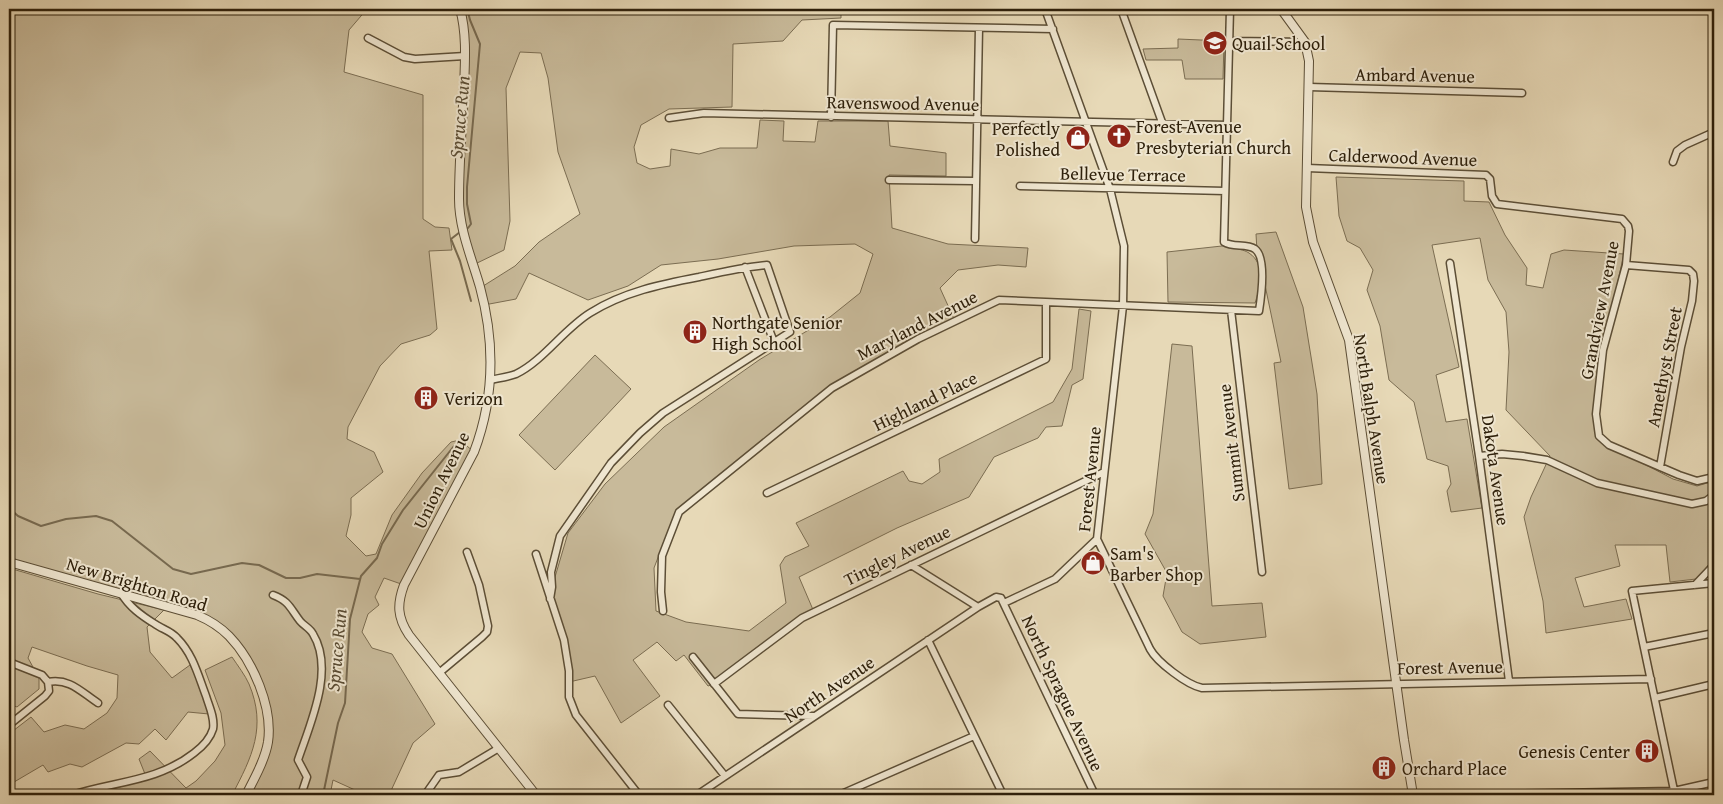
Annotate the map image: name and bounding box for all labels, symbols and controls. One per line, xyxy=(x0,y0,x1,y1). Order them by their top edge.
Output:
school or university icon: Quail School xyxy=(1202,30,1228,56)
place label: Quail School xyxy=(1232,30,1325,57)
street label: Ambard Avenue xyxy=(1355,60,1475,90)
water label: Spruce Run xyxy=(441,74,477,160)
street label: Ravenswood Avenue xyxy=(826,88,980,118)
place label: Forest Avenue Presbyterian Church xyxy=(1136,113,1291,161)
place label: Perfectly Polished xyxy=(992,115,1060,163)
church icon: Forest Avenue Presbyterian Church xyxy=(1106,123,1132,149)
shop icon: Perfectly Polished xyxy=(1065,125,1091,151)
street label: Calderwood Avenue xyxy=(1328,141,1478,173)
street label: Bellevue Terrace xyxy=(1060,159,1186,189)
street label: Grandview Avenue xyxy=(1572,238,1626,382)
street label: Maryland Avenue xyxy=(852,283,982,367)
street label: Amethyst Street xyxy=(1639,304,1689,430)
place label: Northgate Senior High School xyxy=(712,309,843,357)
building icon: Northgate Senior High School xyxy=(682,319,708,345)
street label: North Balph Avenue xyxy=(1347,332,1397,486)
street label: Highland Place xyxy=(868,364,982,438)
street label: Summit Avenue xyxy=(1210,382,1252,504)
building icon: Verizon xyxy=(413,385,439,411)
place label: Verizon xyxy=(444,385,503,412)
street label: Dakota Avenue xyxy=(1475,413,1517,527)
street label: Forest Avenue xyxy=(1070,425,1108,533)
street label: Union Avenue xyxy=(406,427,476,533)
street label: Tingley Avenue xyxy=(839,517,955,593)
place label: Sam's Barber Shop xyxy=(1110,540,1203,588)
street label: New Brighton Road xyxy=(63,550,211,618)
shop icon: Sam's Barber Shop xyxy=(1080,550,1106,576)
water label: Spruce Run xyxy=(318,607,354,693)
street label: North Sprague Avenue xyxy=(1015,610,1111,776)
street label: North Avenue xyxy=(778,649,880,729)
street label: Forest Avenue xyxy=(1397,653,1503,681)
place label: Genesis Center xyxy=(1519,738,1631,765)
building icon: Genesis Center xyxy=(1634,738,1660,764)
building icon: Orchard Place xyxy=(1371,755,1397,781)
place label: Orchard Place xyxy=(1402,755,1507,782)

